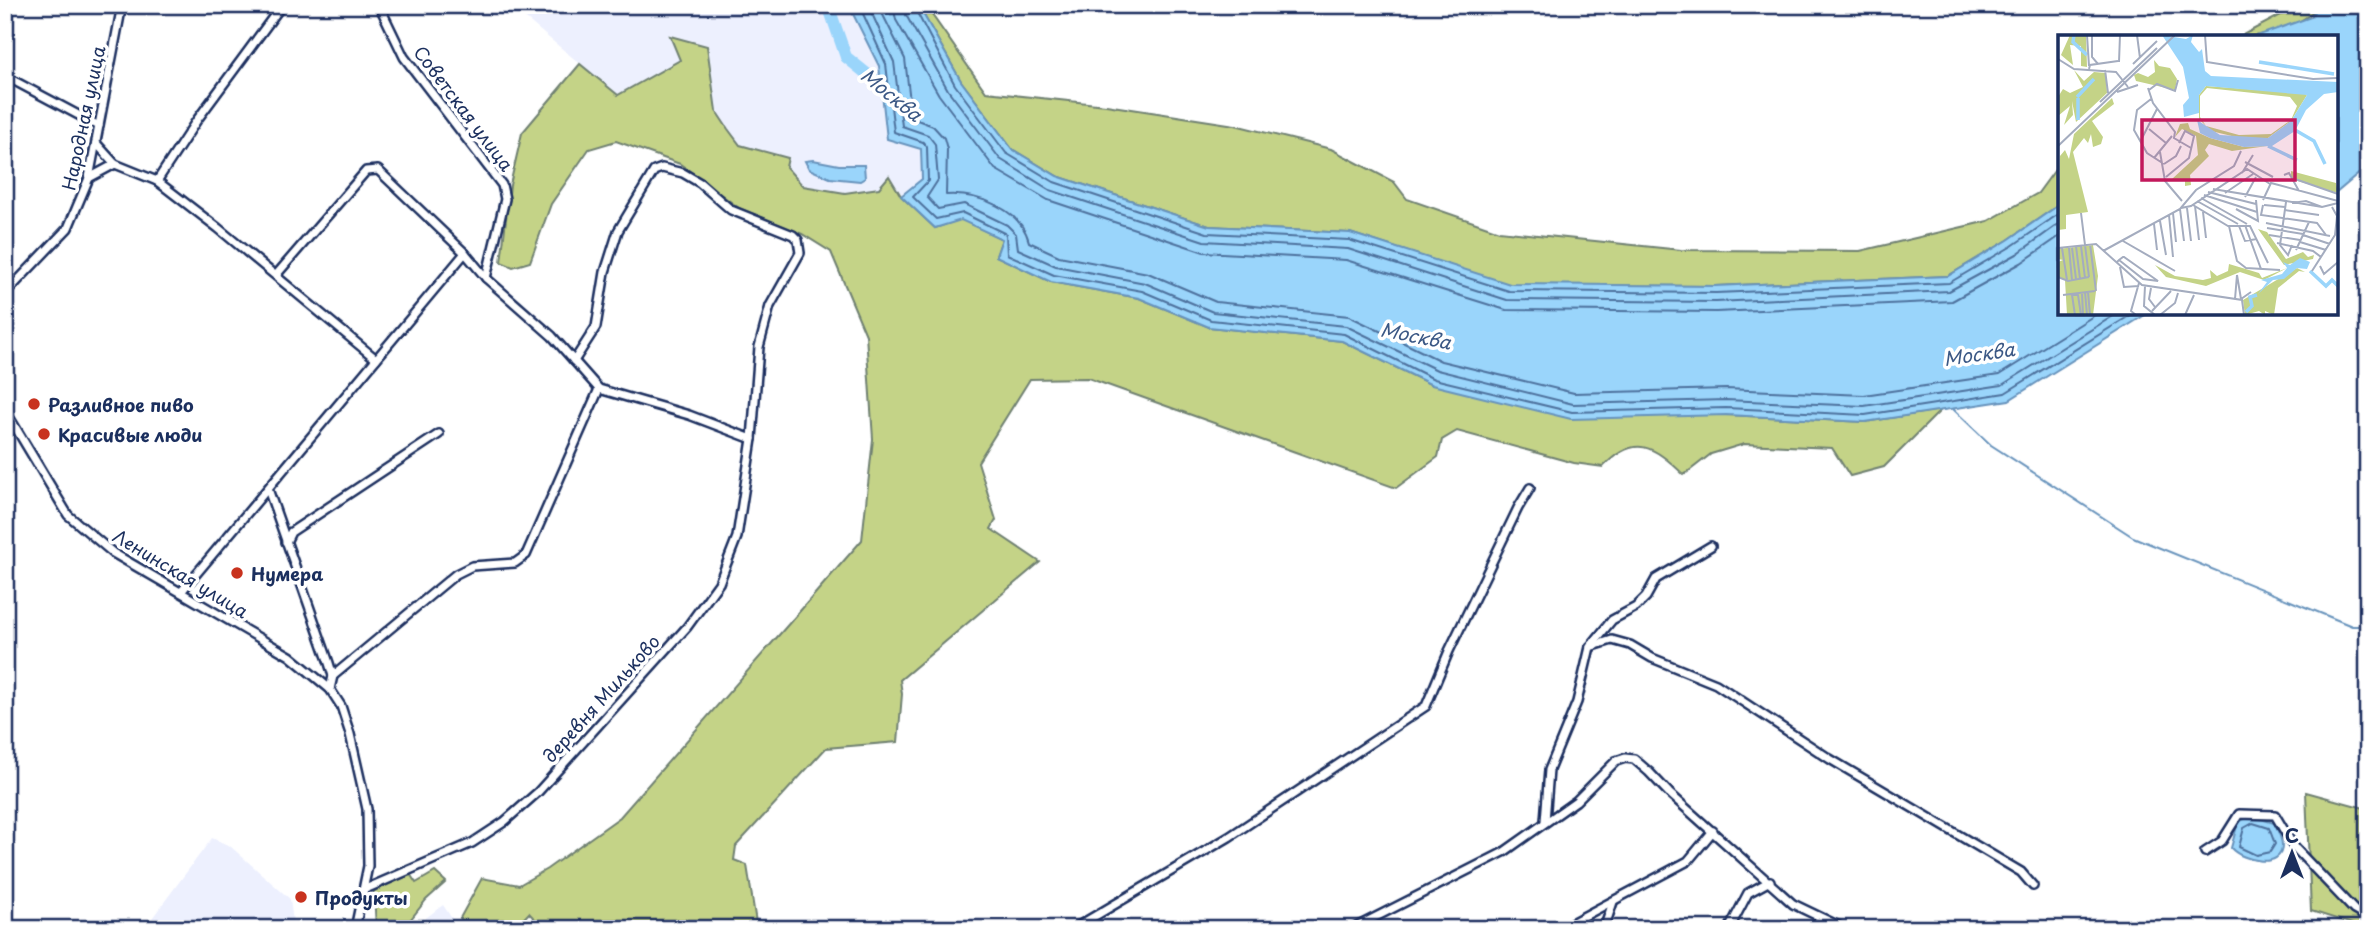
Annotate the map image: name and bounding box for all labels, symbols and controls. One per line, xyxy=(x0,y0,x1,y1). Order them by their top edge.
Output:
inset map xyxy=(2058,35,2338,315)
street label: Советская улица xyxy=(408,40,521,177)
street label: Народная улица xyxy=(54,42,112,193)
water label: Москва xyxy=(856,61,929,128)
water label: Москва xyxy=(1378,314,1455,356)
water label: Москва xyxy=(1942,334,2017,372)
place label: Разливное пиво xyxy=(48,391,194,418)
marker: Разливное пиво xyxy=(26,396,42,412)
place label: Красивые люди xyxy=(58,421,203,448)
marker: Красивые люди xyxy=(36,426,52,442)
street label: Ленинская улица xyxy=(108,522,254,624)
place label: Нумера xyxy=(251,560,323,587)
marker: Нумера xyxy=(229,565,245,581)
street label: деревня Мильково xyxy=(536,628,666,768)
north arrow xyxy=(2258,818,2328,888)
text: С xyxy=(2285,821,2299,849)
place label: Продукты xyxy=(315,884,408,911)
marker: Продукты xyxy=(293,889,309,905)

